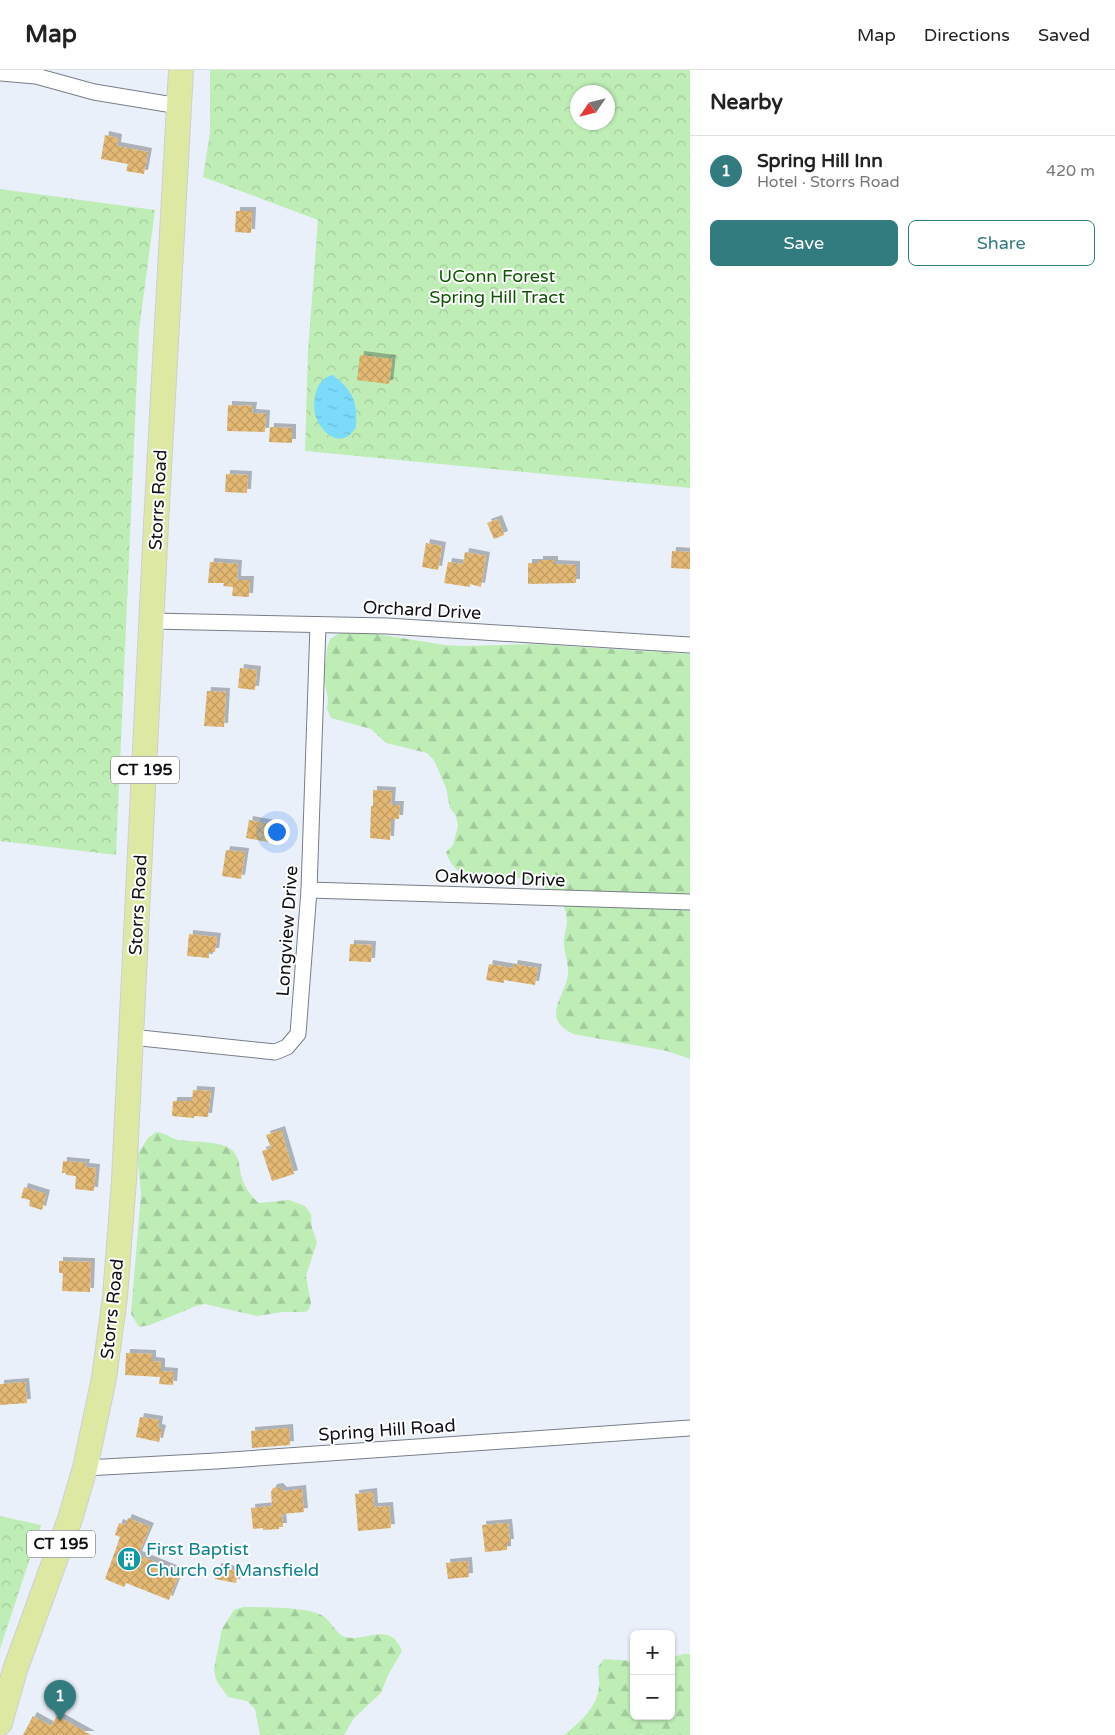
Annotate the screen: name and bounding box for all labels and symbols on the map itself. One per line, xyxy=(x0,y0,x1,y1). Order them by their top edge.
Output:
north arrow xyxy=(570,85,615,130)
park label: UConn Forest Spring Hill Tract xyxy=(429,265,565,308)
street label: Storrs Road xyxy=(144,449,172,551)
street label: Orchard Drive xyxy=(362,596,482,624)
road number: CT 195 xyxy=(111,756,179,784)
your location xyxy=(264,819,290,845)
street label: Storrs Road xyxy=(124,854,152,956)
street label: Longview Drive xyxy=(271,865,303,997)
street label: Oakwood Drive xyxy=(434,865,566,891)
street label: Storrs Road xyxy=(96,1258,128,1360)
street label: Spring Hill Road xyxy=(318,1414,456,1446)
road number: CT 195 xyxy=(27,1530,95,1558)
place label: First Baptist Church of Mansfield xyxy=(146,1538,319,1581)
building icon: First Baptist Church of Mansfield xyxy=(116,1546,142,1572)
pin: 1 xyxy=(44,1680,76,1721)

